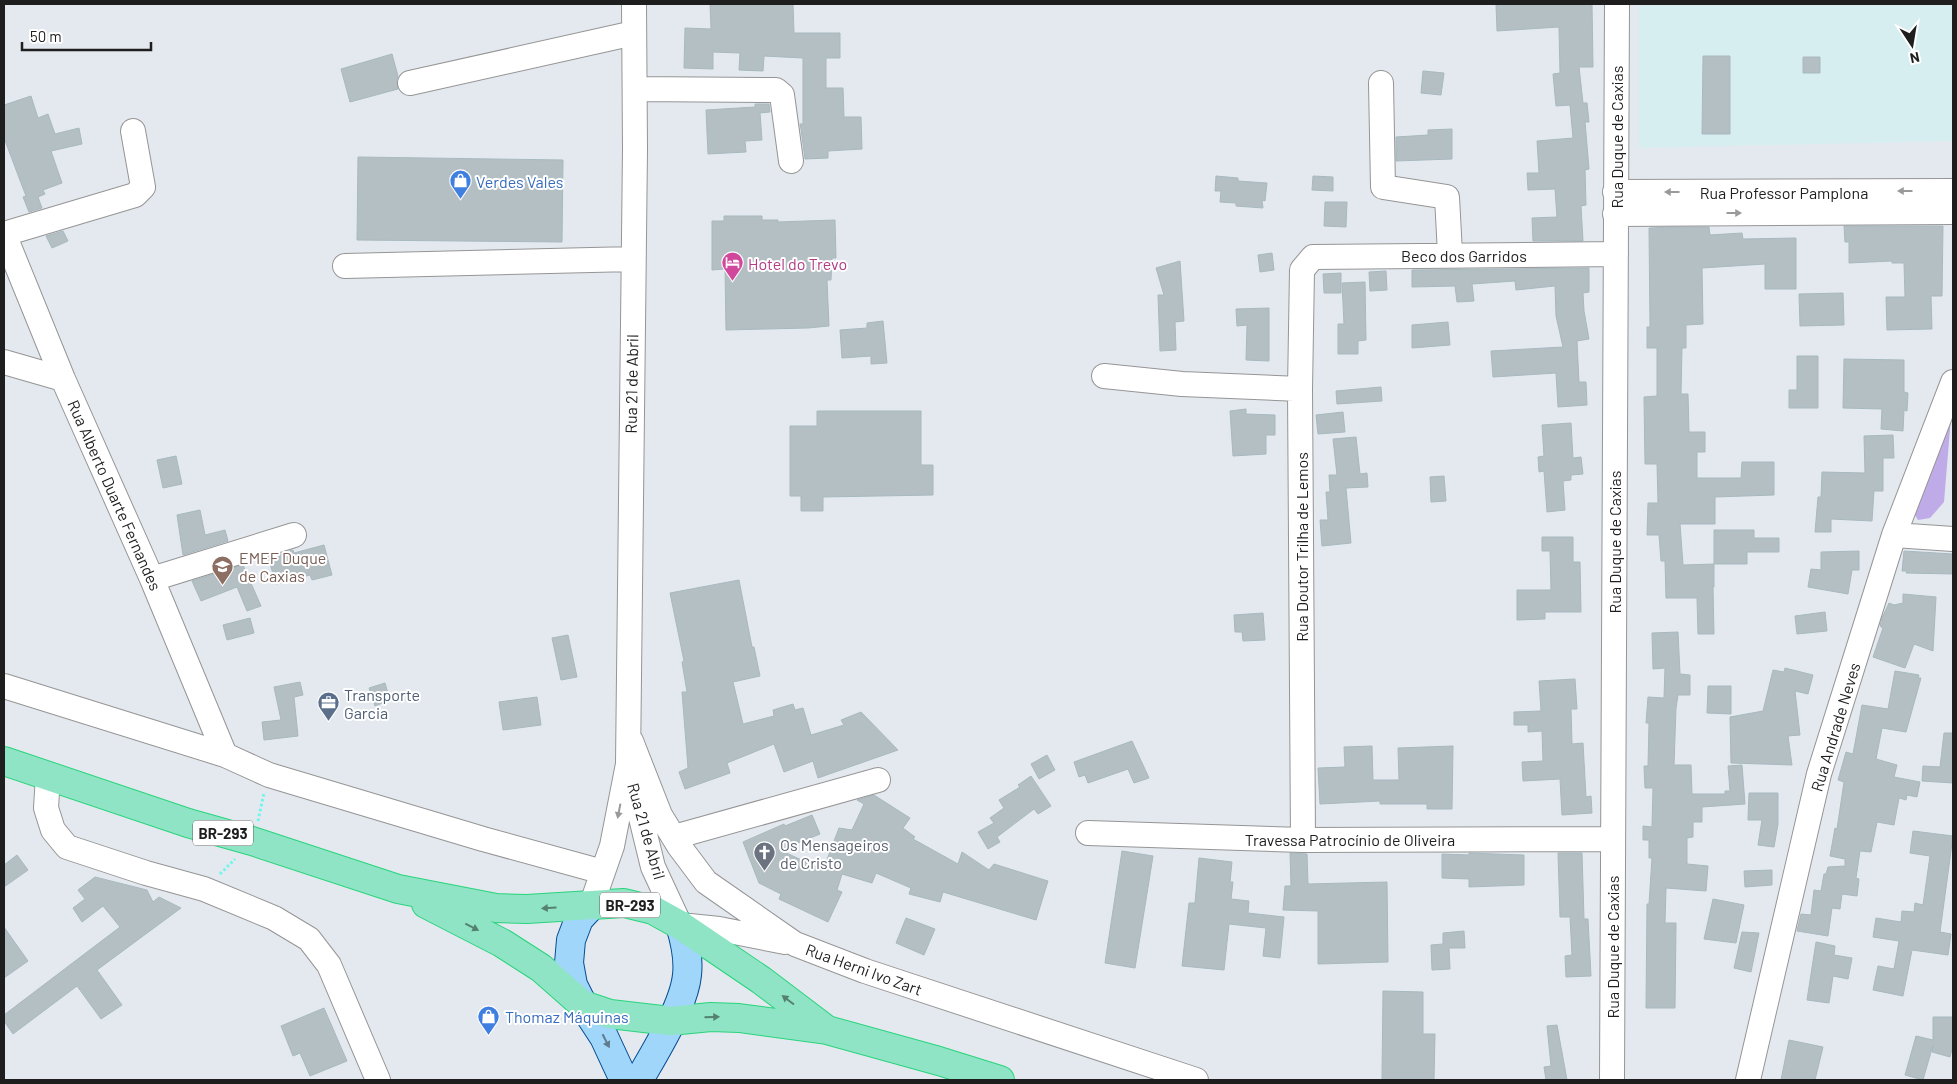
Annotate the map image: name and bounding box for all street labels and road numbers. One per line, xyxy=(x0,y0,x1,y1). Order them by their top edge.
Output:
street label: Rua Duque de Caxias xyxy=(1607,66,1626,208)
street label: Rua Professor Pamplona xyxy=(1700,183,1868,202)
street label: Beco dos Garridos xyxy=(1401,246,1527,265)
street label: Rua 21 de Abril xyxy=(621,334,641,434)
street label: Rua Alberto Duarte Fernandes xyxy=(64,397,166,593)
street label: Rua Doutor Trilha de Lemos xyxy=(1292,452,1311,642)
street label: Rua Duque de Caxias xyxy=(1605,471,1624,613)
street label: Rua Andrade Neves xyxy=(1806,660,1864,794)
street label: Rua 21 de Abril xyxy=(624,781,670,881)
road number: BR-293 xyxy=(193,820,253,846)
street label: Travessa Patrocínio de Oliveira xyxy=(1245,830,1455,849)
street label: Rua Duque de Caxias xyxy=(1603,876,1622,1018)
road number: BR-293 xyxy=(600,892,660,918)
street label: Rua Herni Ivo Zart xyxy=(803,939,925,999)

